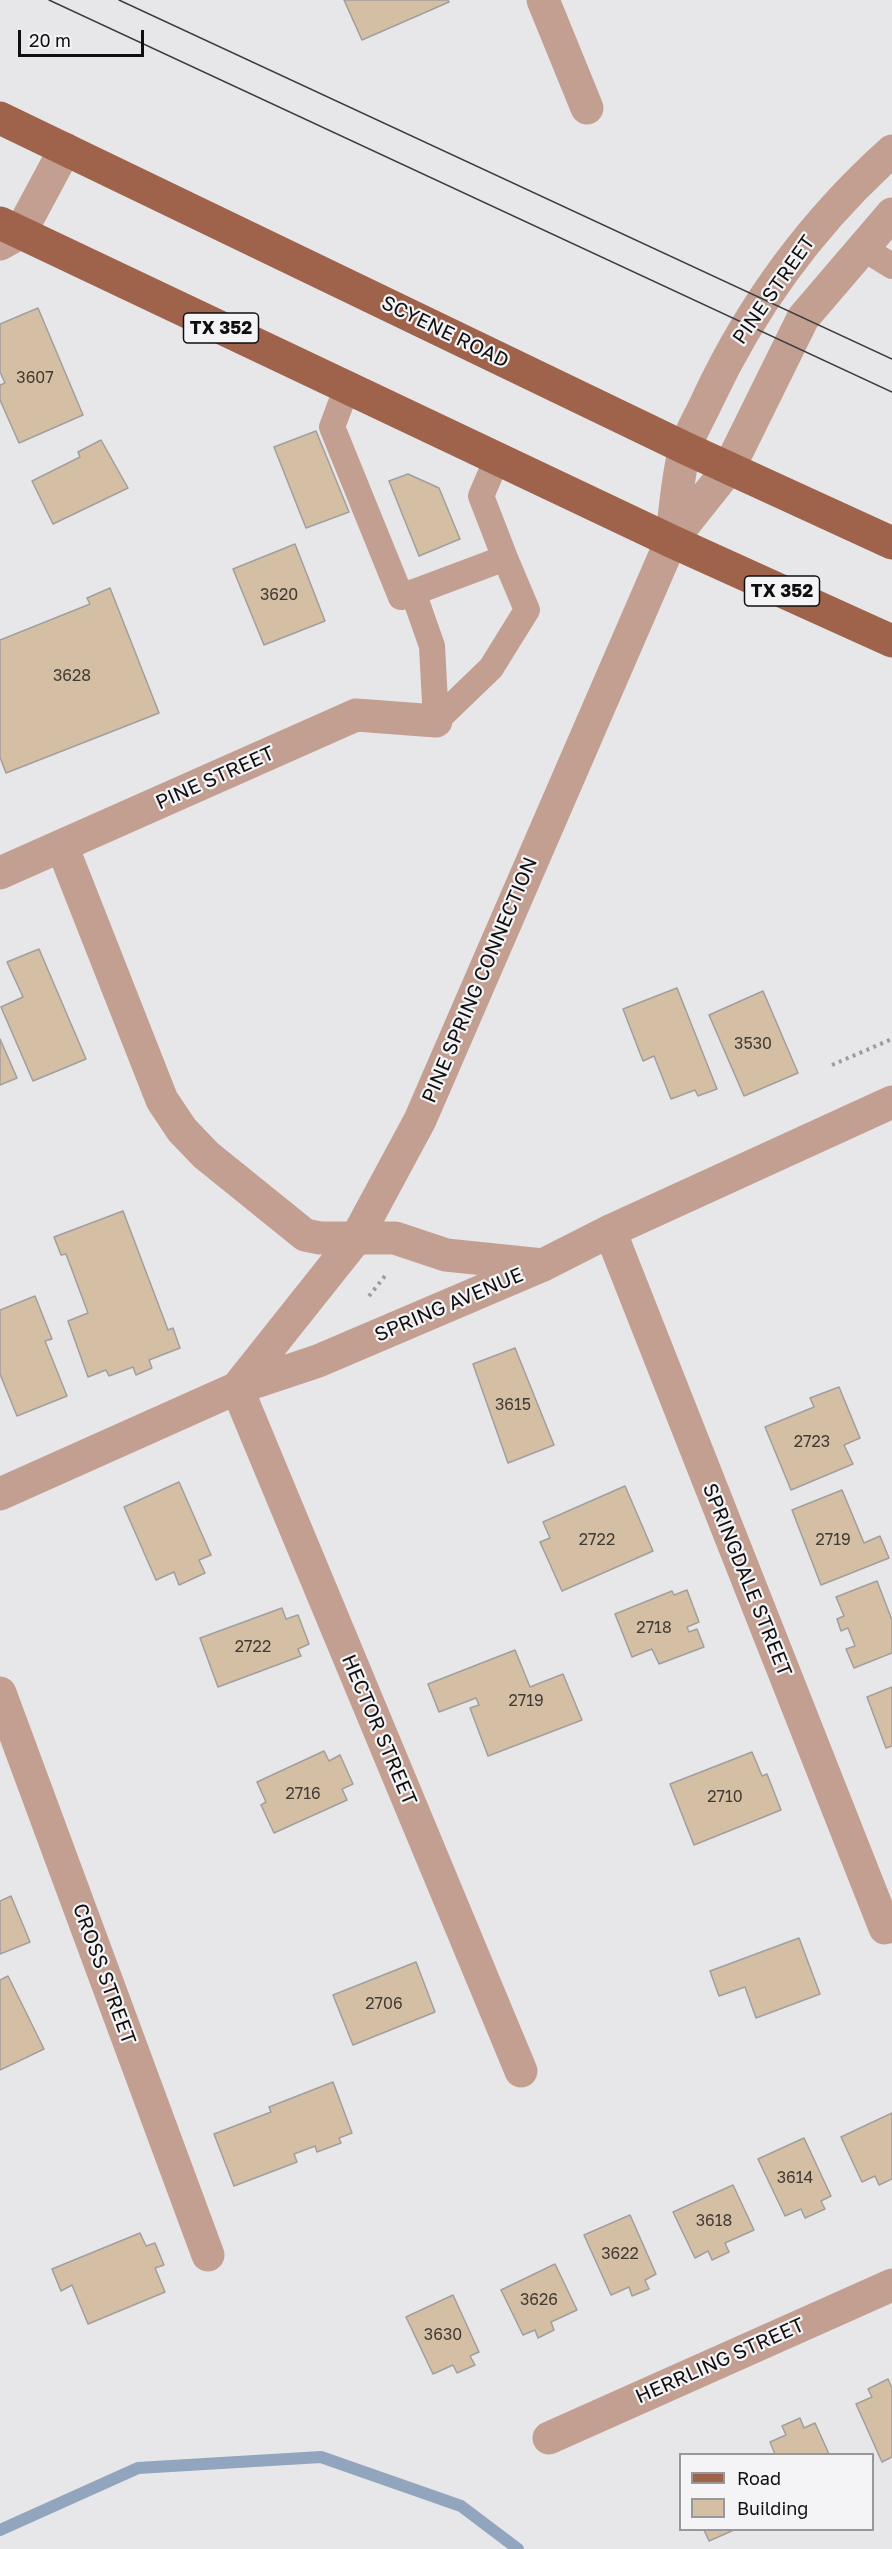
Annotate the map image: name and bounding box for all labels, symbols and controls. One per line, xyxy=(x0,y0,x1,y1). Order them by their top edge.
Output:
scale bar xyxy=(21,18,147,56)
text: 20 m xyxy=(29,29,71,51)
street label: PINE STREET xyxy=(728,231,820,349)
street label: SCYENE ROAD xyxy=(377,291,513,373)
road number: TX 352 xyxy=(184,313,258,343)
house number: 3607 xyxy=(16,368,54,388)
road number: TX 352 xyxy=(744,576,820,606)
house number: 3620 xyxy=(260,585,298,605)
house number: 3628 xyxy=(53,666,91,686)
street label: PINE STREET xyxy=(152,741,278,815)
street label: PINE SPRING CONNECTION xyxy=(417,854,543,1106)
house number: 3530 xyxy=(734,1034,772,1054)
street label: SPRING AVENUE xyxy=(371,1263,527,1347)
house number: 3615 xyxy=(495,1395,531,1415)
house number: 2723 xyxy=(794,1432,830,1452)
street label: SPRINGDALE STREET xyxy=(697,1480,797,1680)
house number: 2722 xyxy=(579,1530,615,1550)
house number: 2719 xyxy=(815,1530,851,1550)
house number: 2718 xyxy=(636,1618,672,1638)
house number: 2722 xyxy=(235,1637,271,1657)
street label: HECTOR STREET xyxy=(336,1651,422,1809)
house number: 2719 xyxy=(508,1691,544,1711)
house number: 2716 xyxy=(285,1784,321,1804)
house number: 2710 xyxy=(707,1787,743,1807)
street label: CROSS STREET xyxy=(67,1900,141,2048)
house number: 2706 xyxy=(365,1994,403,2014)
house number: 3614 xyxy=(777,2168,813,2188)
house number: 3618 xyxy=(696,2211,732,2231)
house number: 3622 xyxy=(601,2244,639,2264)
house number: 3626 xyxy=(520,2290,558,2310)
street label: HERRLING STREET xyxy=(632,2313,808,2409)
house number: 3630 xyxy=(424,2325,462,2345)
legend xyxy=(679,2453,874,2531)
text: Road xyxy=(737,2467,781,2489)
text: Building xyxy=(737,2497,808,2519)

